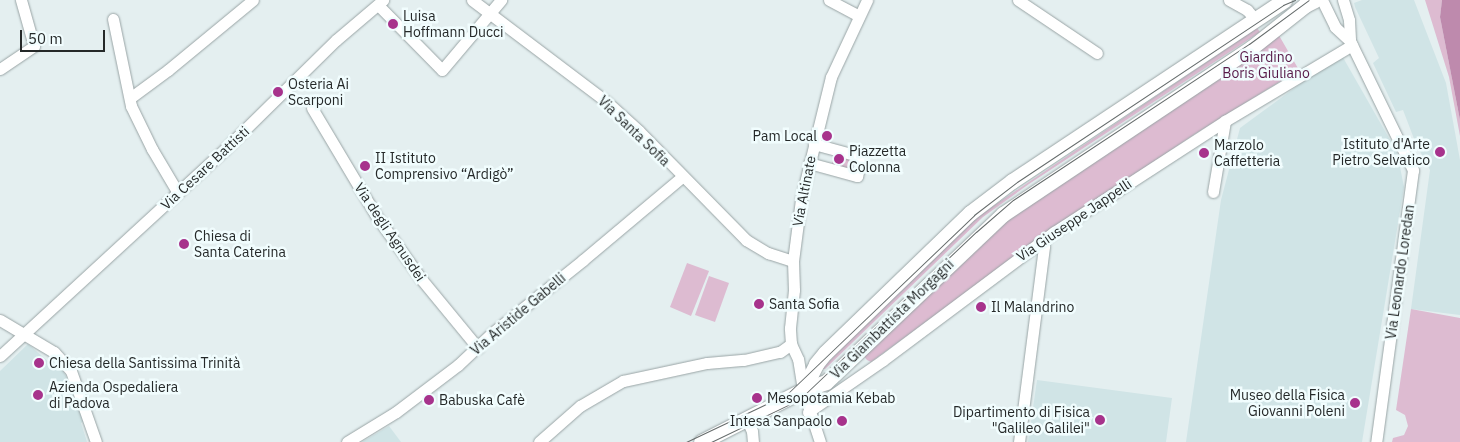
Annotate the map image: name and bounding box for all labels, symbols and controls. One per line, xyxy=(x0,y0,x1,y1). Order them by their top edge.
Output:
place label: Luisa Hoffmann Ducci xyxy=(403,8,503,40)
marker: Luisa Hoffmann Ducci xyxy=(387,18,399,30)
scale bar xyxy=(22,20,108,52)
text: 50 m xyxy=(28,29,63,48)
park label: Giardino Boris Giuliano xyxy=(1222,49,1310,82)
place label: Osteria Ai Scarponi xyxy=(288,76,349,108)
marker: Osteria Ai Scarponi xyxy=(272,86,284,98)
street label: Via Santa Sofia xyxy=(595,93,673,169)
street label: Via Cesare Battisti xyxy=(157,123,253,213)
place label: Pam Local xyxy=(753,128,817,144)
marker: Pam Local xyxy=(821,130,833,142)
place label: Istituto d'Arte Pietro Selvatico xyxy=(1332,136,1430,168)
place label: Marzolo Caffetteria xyxy=(1214,137,1280,170)
place label: Piazzetta Colonna xyxy=(849,143,906,176)
marker: Istituto d'Arte Pietro Selvatico xyxy=(1434,146,1446,158)
marker: Marzolo Caffetteria xyxy=(1198,147,1210,159)
place label: II Istituto Comprensivo “Ardigò” xyxy=(375,150,514,182)
marker: Piazzetta Colonna xyxy=(833,153,845,165)
street label: Via Altinate xyxy=(789,154,819,228)
marker: II Istituto Comprensivo “Ardigò” xyxy=(359,160,371,172)
street label: Via Giuseppe Jappelli xyxy=(1013,175,1135,265)
street label: Via degli Agnusdei xyxy=(351,180,429,284)
street label: Via Leonardo Loredan xyxy=(1382,204,1418,340)
place label: Chiesa di Santa Caterina xyxy=(194,228,286,260)
marker: Chiesa di Santa Caterina xyxy=(178,238,190,250)
street label: Via Giambattista Morgagni xyxy=(827,256,957,382)
street label: Via Aristide Gabelli xyxy=(467,269,569,359)
place label: Santa Sofia xyxy=(769,296,840,312)
marker: Santa Sofia xyxy=(753,298,765,310)
place label: Il Malandrino xyxy=(991,299,1074,315)
marker: Il Malandrino xyxy=(975,301,987,313)
place label: Chiesa della Santissima Trinità xyxy=(49,355,240,371)
marker: Chiesa della Santissima Trinità xyxy=(33,357,45,369)
place label: Azienda Ospedaliera di Padova xyxy=(49,379,178,412)
place label: Museo della Fisica Giovanni Poleni xyxy=(1230,387,1345,420)
marker: Azienda Ospedaliera di Padova xyxy=(31,388,45,402)
place label: Mesopotamia Kebab xyxy=(767,390,895,406)
place label: Babuska Cafè xyxy=(439,392,525,408)
marker: Mesopotamia Kebab xyxy=(751,392,763,404)
marker: Babuska Cafè xyxy=(423,394,435,406)
marker: Museo della Fisica Giovanni Poleni xyxy=(1349,397,1361,409)
place label: Dipartimento di Fisica "Galileo Galilei" xyxy=(953,404,1090,437)
place label: Intesa Sanpaolo xyxy=(730,413,832,429)
marker: Dipartimento di Fisica "Galileo Galilei" xyxy=(1094,414,1106,426)
marker: Intesa Sanpaolo xyxy=(836,415,848,427)

